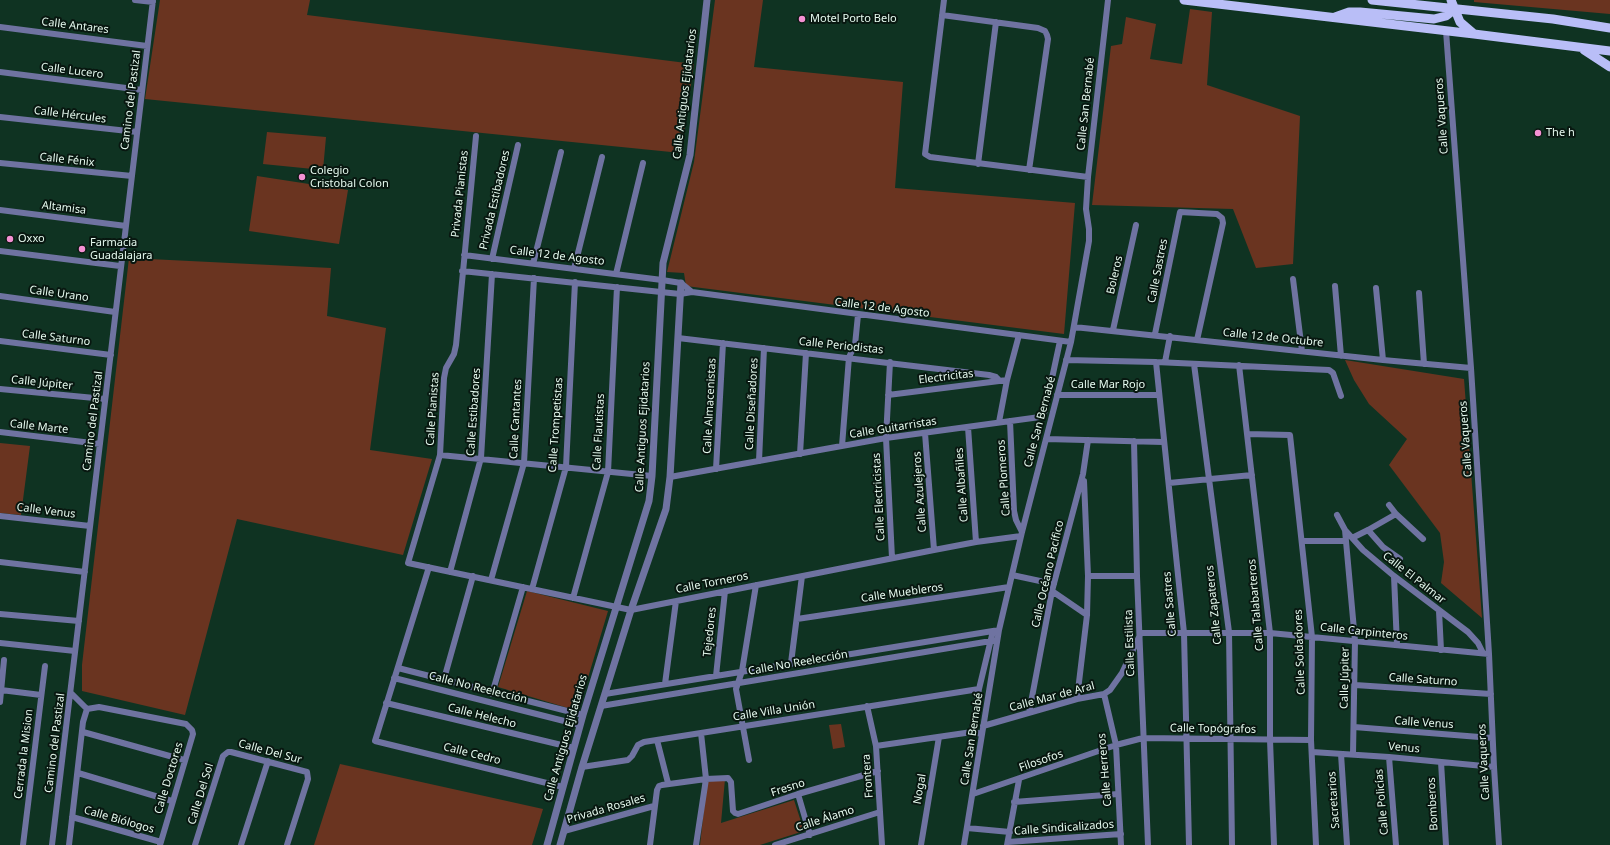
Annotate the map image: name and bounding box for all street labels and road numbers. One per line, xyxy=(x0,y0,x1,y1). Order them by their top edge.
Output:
street label: Calle Antares xyxy=(41,15,109,37)
street label: Calle Antiguos Ejidatarios xyxy=(670,28,700,160)
street label: Camino del Pastizal xyxy=(118,49,144,151)
street label: Calle San Bernabé xyxy=(1075,57,1097,151)
street label: Calle Lucero xyxy=(40,61,104,81)
street label: Calle Vaqueros xyxy=(1433,77,1451,155)
street label: Calle Hércules xyxy=(33,104,107,126)
street label: Privada Estibadores xyxy=(477,149,513,251)
street label: Privada Pianistas xyxy=(449,150,471,238)
street label: Calle Fénix xyxy=(39,151,95,169)
street label: Altamisa xyxy=(41,199,87,217)
street label: Calle Sastres xyxy=(1145,238,1171,304)
street label: Calle 12 de Agosto xyxy=(509,244,605,268)
street label: Boleros xyxy=(1104,254,1126,296)
street label: Calle Urano xyxy=(28,283,90,305)
street label: Calle 12 de Agosto xyxy=(834,296,930,320)
street label: Calle 12 de Octubre xyxy=(1222,326,1324,350)
street label: Calle Saturno xyxy=(21,327,91,349)
street label: Calle Periodistas xyxy=(798,335,884,357)
street label: Calle Almacenistas xyxy=(701,358,719,454)
street label: Calle Diseñadores xyxy=(743,358,761,450)
street label: Calle Antiguos Ejidatarios xyxy=(633,361,653,493)
street label: Electricitas xyxy=(918,367,974,387)
street label: Calle Estibadores xyxy=(464,368,484,456)
street label: Camino del Pastizal xyxy=(80,370,106,472)
street label: Calle Pianistas xyxy=(424,372,442,446)
street label: Calle Júpiter xyxy=(10,373,74,393)
street label: Calle San Bernabé xyxy=(1022,375,1058,469)
street label: Calle Trompetistas xyxy=(546,377,566,473)
street label: Calle Mar Rojo xyxy=(1071,378,1145,392)
street label: Calle Cantantes xyxy=(507,379,525,459)
street label: Calle Flautistas xyxy=(590,393,608,471)
street label: Calle Vaqueros xyxy=(1457,400,1475,478)
street label: Calle Guitarristas xyxy=(848,415,938,441)
street label: Calle Marte xyxy=(9,417,69,437)
street label: Calle Plomeros xyxy=(995,439,1013,517)
street label: Calle Albañiles xyxy=(953,447,971,523)
street label: Calle Azulejeros xyxy=(911,451,929,533)
street label: Calle Electricistas xyxy=(870,452,888,542)
street label: Calle Venus xyxy=(16,501,76,521)
street label: Calle Océano Pacífico xyxy=(1029,519,1067,629)
street label: Calle El Palmar xyxy=(1380,549,1448,607)
street label: Calle Talabarteros xyxy=(1245,559,1267,651)
street label: Calle Zapateros xyxy=(1203,565,1225,645)
street label: Calle Torneros xyxy=(675,569,749,597)
street label: Calle Sastres xyxy=(1161,571,1179,637)
street label: Calle Muebleros xyxy=(860,581,944,605)
street label: Tejedores xyxy=(701,607,719,657)
street label: Calle Estilista xyxy=(1122,609,1138,677)
street label: Calle Soldadores xyxy=(1292,609,1308,695)
street label: Calle Carpinteros xyxy=(1319,621,1409,643)
street label: Calle Júpiter xyxy=(1338,647,1352,709)
street label: Calle No Reelección xyxy=(747,648,849,678)
street label: Calle No Reelección xyxy=(427,669,529,707)
street label: Calle Saturno xyxy=(1388,671,1458,689)
street label: Calle Antiguos Ejidatarios xyxy=(542,673,590,803)
street label: Calle Mar de Aral xyxy=(1008,679,1096,715)
street label: Camino del Pastizal xyxy=(42,692,68,794)
street label: Calle San Bernabé xyxy=(958,692,986,786)
street label: Calle Villa Unión xyxy=(732,698,816,724)
street label: Calle Helecho xyxy=(446,701,518,731)
street label: Cerrada la Mision xyxy=(12,708,36,800)
street label: Calle Venus xyxy=(1394,714,1454,732)
street label: Calle Topógrafos xyxy=(1170,722,1256,736)
street label: Calle Vaqueros xyxy=(1475,723,1493,801)
street label: Calle Herreros xyxy=(1095,733,1115,807)
street label: Calle Del Sur xyxy=(237,737,303,767)
street label: Calle Cedro xyxy=(442,740,502,768)
street label: Venus xyxy=(1388,740,1420,756)
street label: Calle Doctores xyxy=(152,741,186,815)
street label: Filosofos xyxy=(1017,747,1065,775)
street label: Frontera xyxy=(860,754,876,798)
street label: Calle Del Sol xyxy=(185,762,217,826)
street label: Calle Policías xyxy=(1373,768,1391,836)
street label: Sacretarios xyxy=(1325,771,1343,829)
street label: Nogal xyxy=(911,773,929,805)
street label: Fresno xyxy=(769,776,807,800)
street label: Bomberos xyxy=(1425,777,1441,831)
street label: Privada Rosales xyxy=(565,792,647,826)
street label: Calle Álamo xyxy=(794,803,856,835)
street label: Calle Biólogos xyxy=(82,804,156,836)
street label: Calle Sindicalizados xyxy=(1014,818,1114,838)

